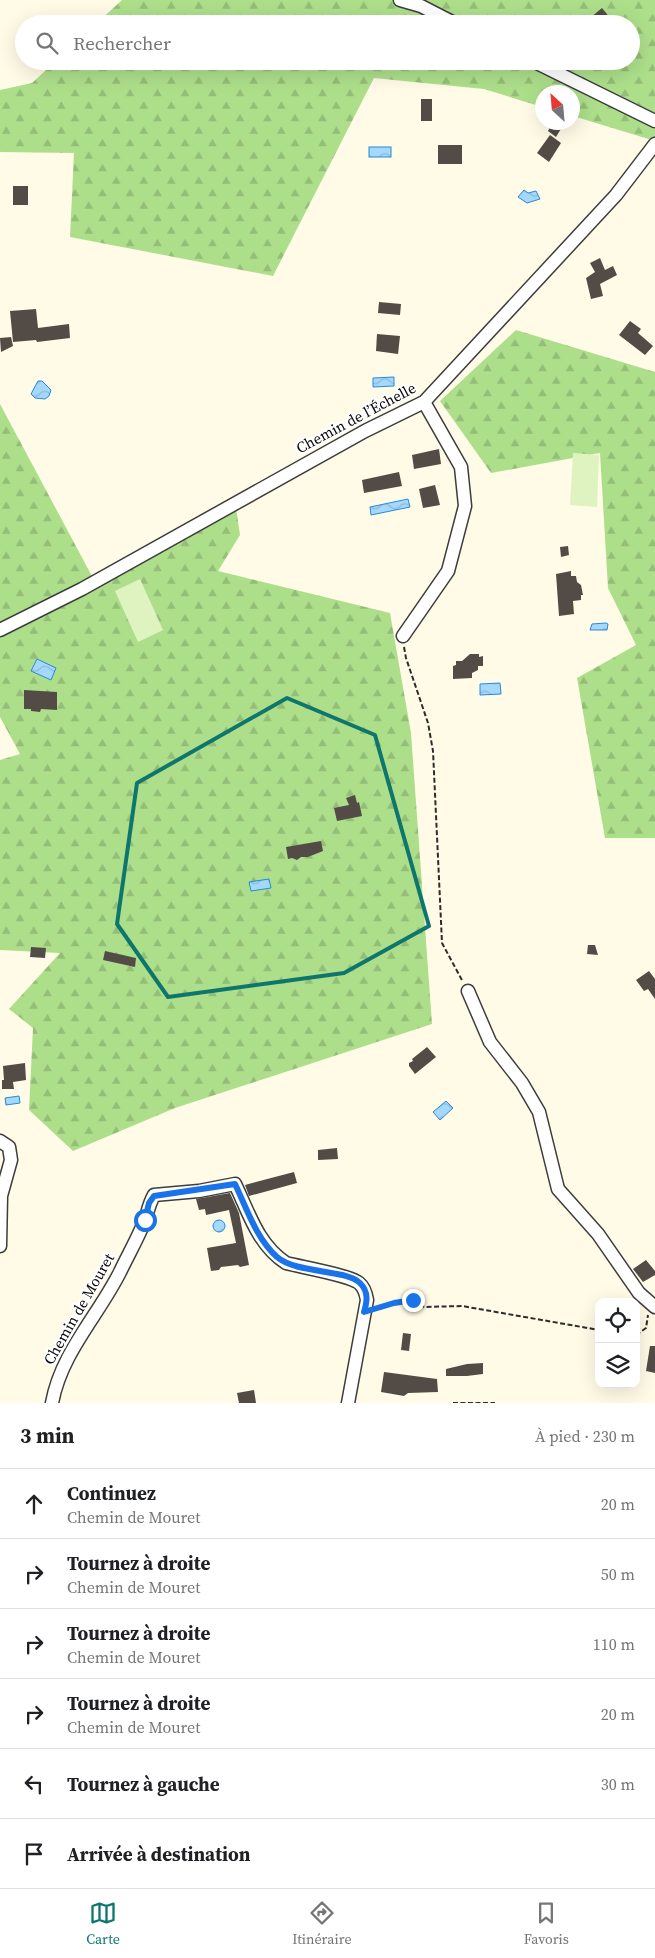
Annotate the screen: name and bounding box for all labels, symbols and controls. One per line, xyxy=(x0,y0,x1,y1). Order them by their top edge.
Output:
search box xyxy=(15,15,640,70)
icon: search xyxy=(33,29,61,57)
text: Rechercher xyxy=(73,30,171,56)
north arrow xyxy=(535,85,580,130)
street label: Chemin de l’Échelle xyxy=(292,377,420,458)
route start xyxy=(134,1209,157,1232)
street label: Chemin de Mouret xyxy=(38,1249,119,1368)
route end xyxy=(402,1289,425,1312)
map controls xyxy=(595,1298,640,1388)
button: locate xyxy=(595,1298,640,1343)
button: layers xyxy=(595,1343,640,1388)
text: 3 min xyxy=(20,1421,75,1450)
text: À pied · 230 m xyxy=(535,1425,635,1447)
text: Continuez xyxy=(67,1480,156,1506)
icon: ahead xyxy=(20,1490,48,1518)
text: 20 m xyxy=(601,1493,635,1515)
text: Chemin de Mouret xyxy=(67,1506,200,1528)
text: Tournez à droite xyxy=(67,1550,210,1576)
icon: right xyxy=(20,1560,48,1588)
text: 50 m xyxy=(601,1563,635,1585)
text: Chemin de Mouret xyxy=(67,1576,200,1598)
text: Tournez à droite xyxy=(67,1620,210,1646)
icon: right xyxy=(20,1630,48,1658)
text: 110 m xyxy=(593,1633,635,1655)
text: Chemin de Mouret xyxy=(67,1646,200,1668)
text: Tournez à droite xyxy=(67,1690,210,1716)
icon: right xyxy=(20,1700,48,1728)
text: 20 m xyxy=(601,1703,635,1725)
text: Chemin de Mouret xyxy=(67,1716,200,1738)
icon: left xyxy=(20,1770,48,1798)
text: Tournez à gauche xyxy=(67,1771,220,1797)
text: 30 m xyxy=(601,1773,635,1795)
icon: arrive xyxy=(20,1840,48,1868)
text: Arrivée à destination xyxy=(67,1841,250,1867)
tab: Carte xyxy=(86,1899,120,1949)
tab: Itinéraire xyxy=(292,1899,352,1949)
tab: Favoris xyxy=(524,1899,569,1949)

